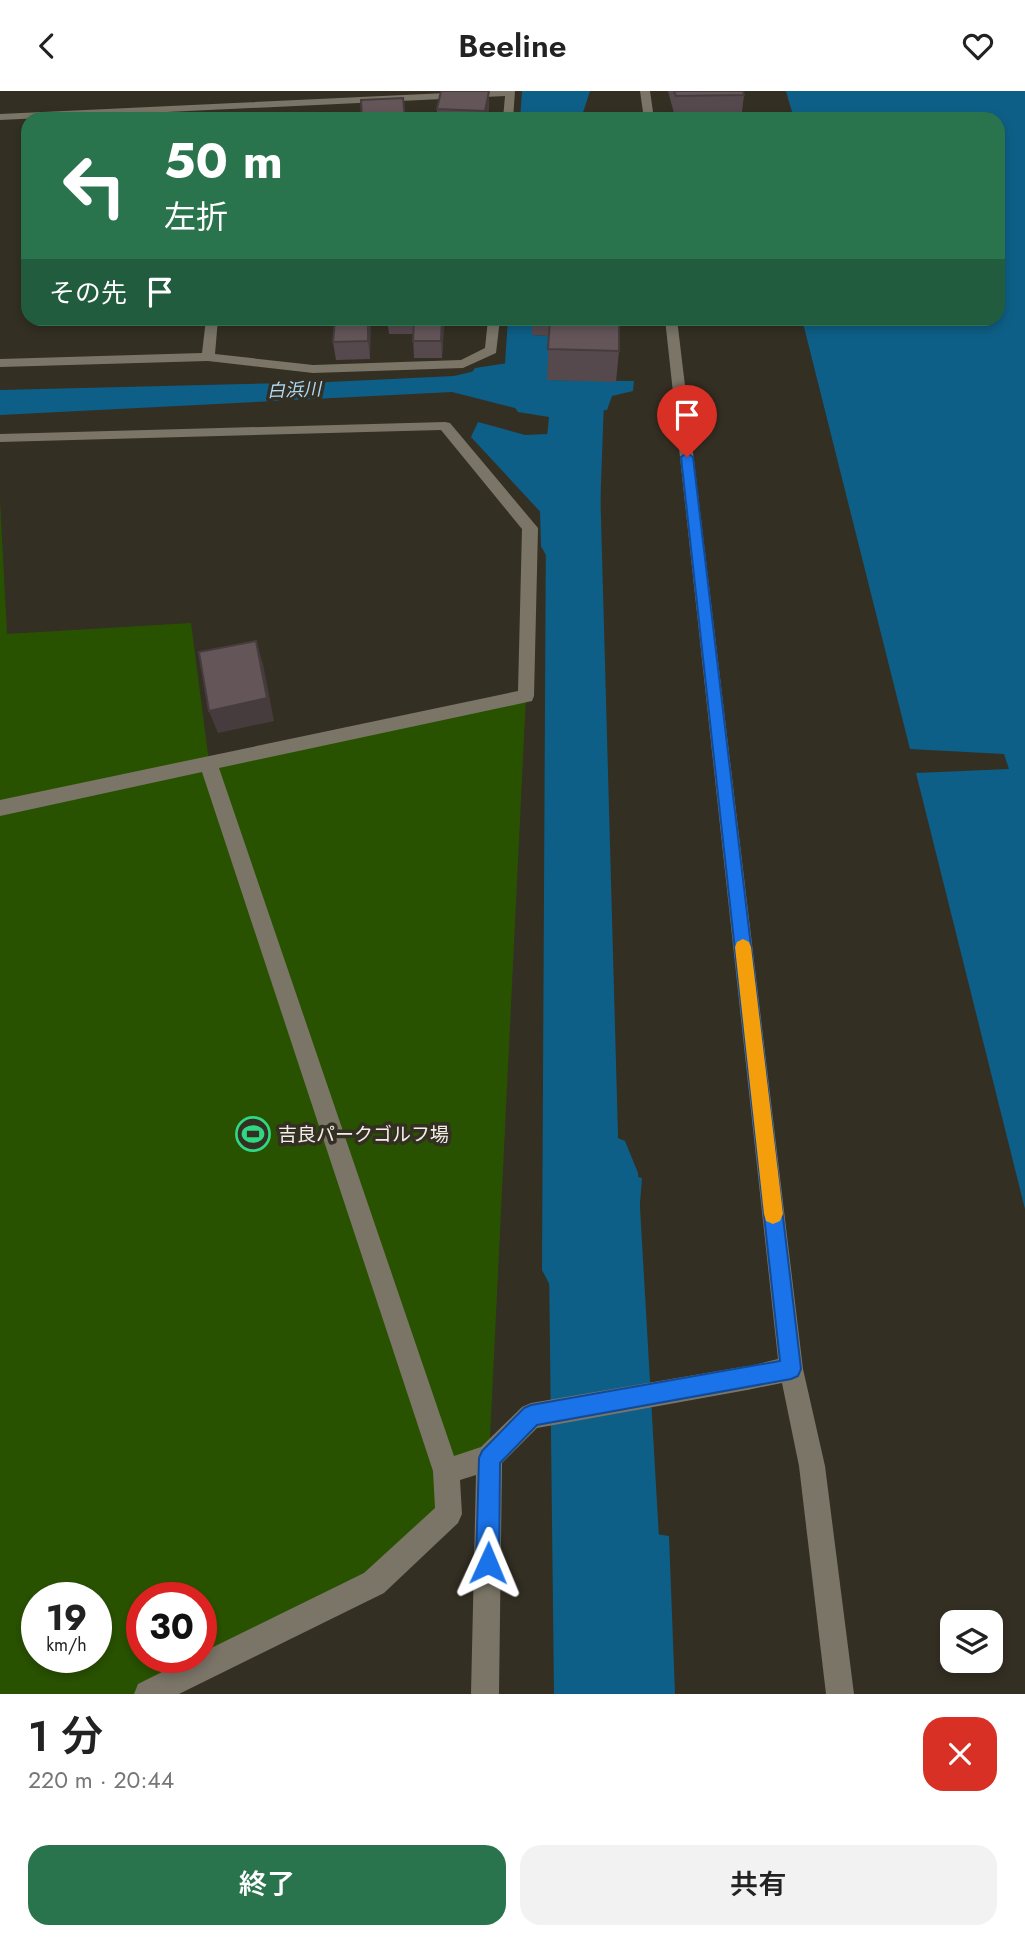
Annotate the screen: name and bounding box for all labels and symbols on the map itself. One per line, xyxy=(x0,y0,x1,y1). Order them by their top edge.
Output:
water label: 白浜川 xyxy=(267,376,323,404)
pin xyxy=(657,385,717,457)
sports icon: 吉良パークゴルフ場 xyxy=(234,1115,272,1153)
place label: 吉良パークゴルフ場 xyxy=(278,1121,449,1148)
position arrow xyxy=(451,1526,525,1600)
speed limit sign: 30 xyxy=(126,1582,217,1673)

